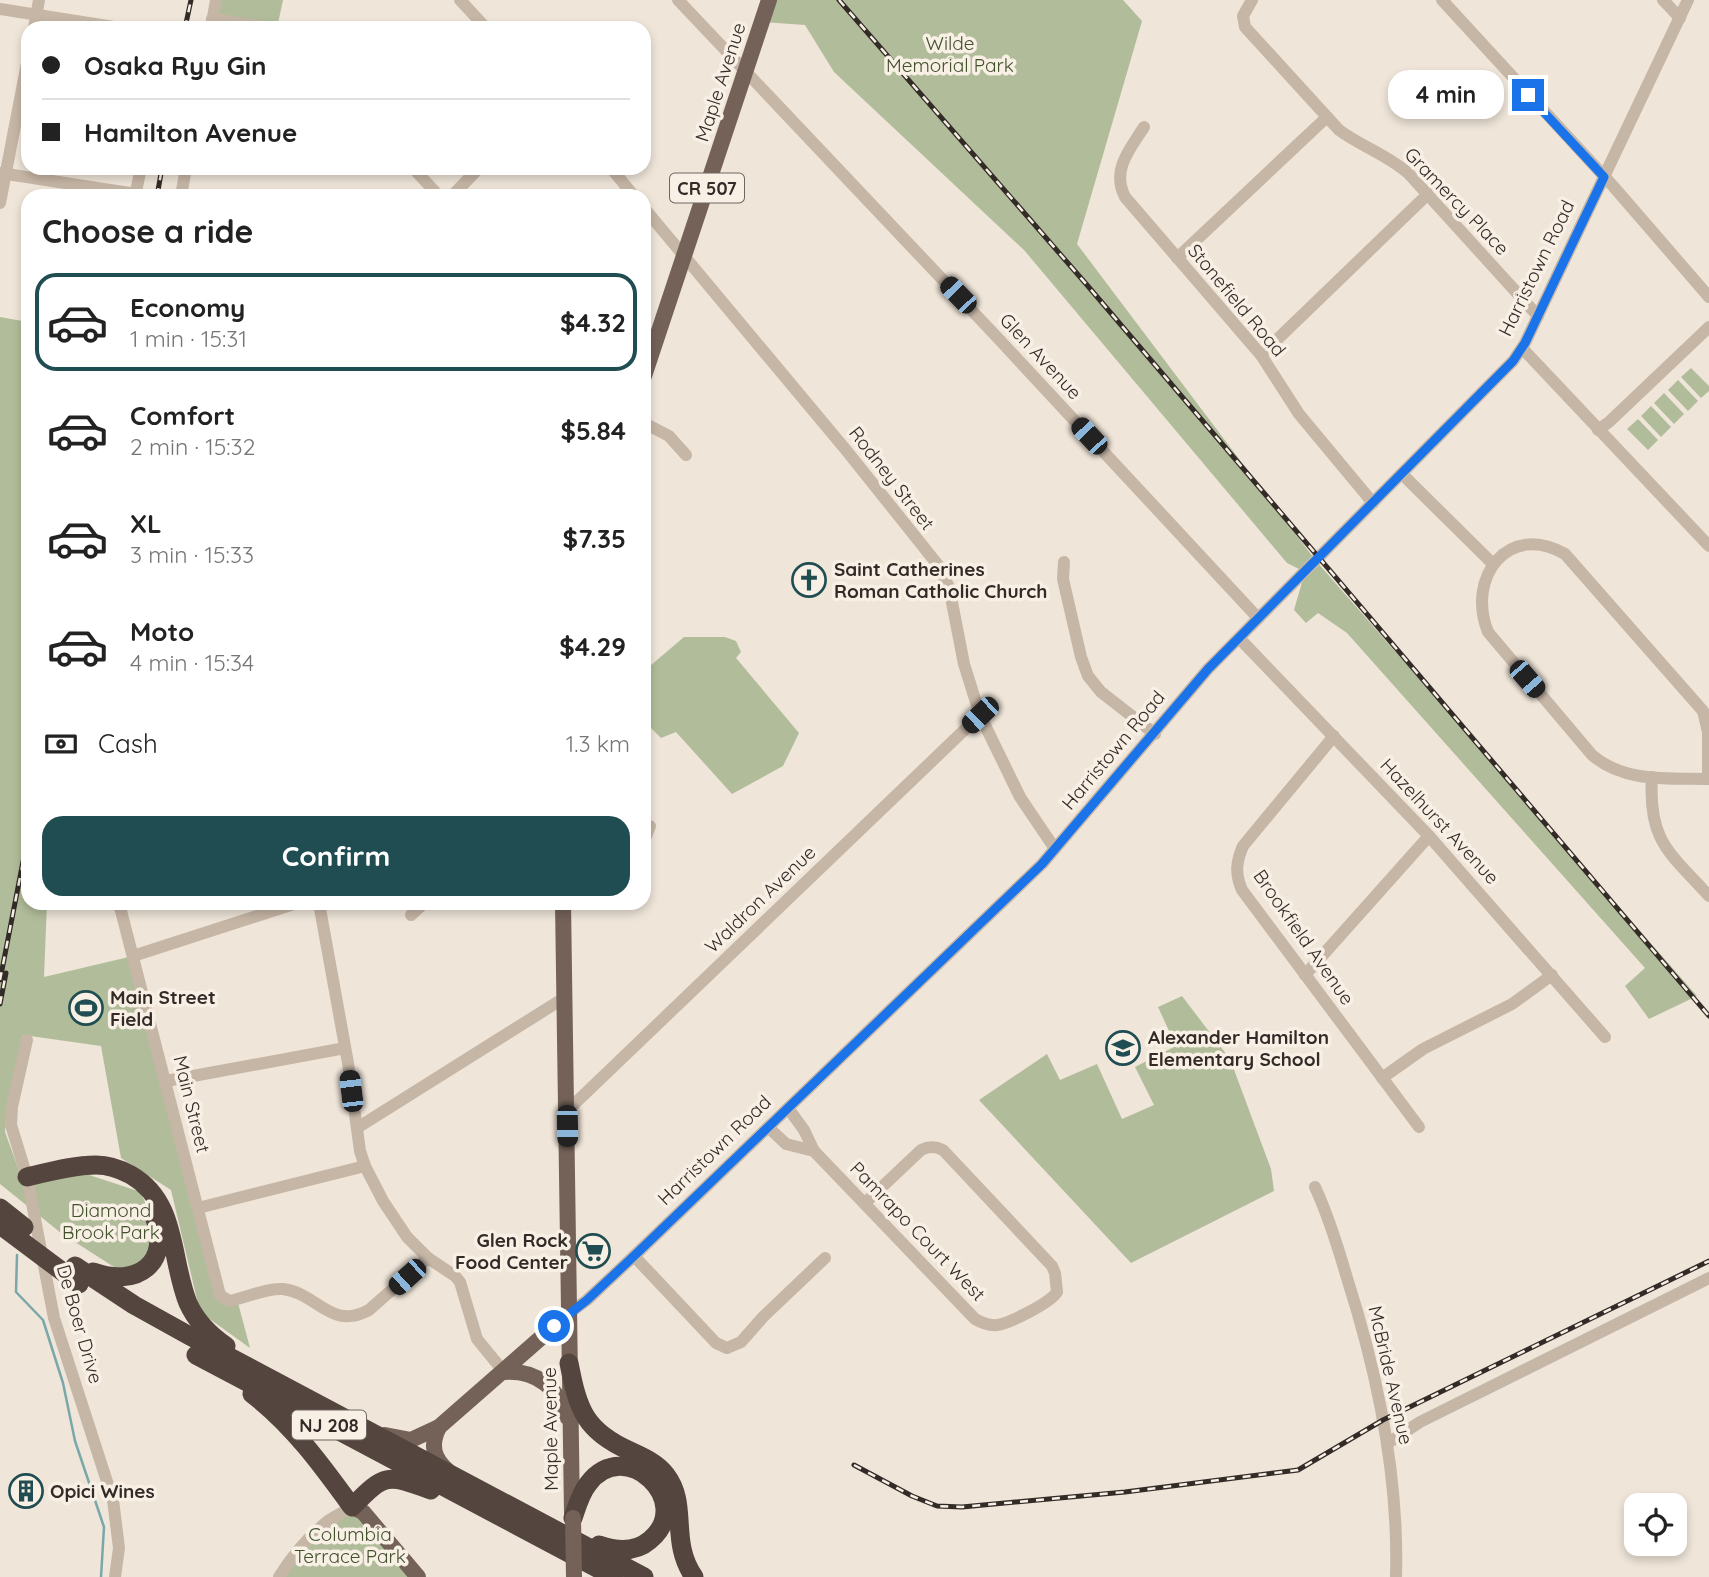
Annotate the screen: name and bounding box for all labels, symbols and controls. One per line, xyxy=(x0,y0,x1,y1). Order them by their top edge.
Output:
street label: Maple Avenue xyxy=(689,19,751,145)
park label: Wilde Memorial Park xyxy=(886,31,1014,77)
text: Osaka Ryu Gin xyxy=(84,49,267,82)
callout: 4 min xyxy=(1388,70,1504,119)
route end xyxy=(1512,79,1544,111)
text: 4 min xyxy=(1416,80,1476,109)
text: Hamilton Avenue xyxy=(84,116,297,149)
street label: Gramercy Place xyxy=(1400,142,1514,260)
road number: CR 507 xyxy=(670,174,744,202)
street label: Harristown Road xyxy=(1493,196,1579,340)
text: Choose a ride xyxy=(42,211,254,251)
street label: Stonefield Road xyxy=(1183,239,1291,361)
car xyxy=(936,273,981,317)
icon: car xyxy=(46,291,109,354)
text: Economy xyxy=(130,291,245,324)
text: $4.32 xyxy=(560,306,626,339)
street label: Glen Avenue xyxy=(995,308,1087,404)
text: 1 min · 15:31 xyxy=(130,324,247,353)
icon: car xyxy=(46,399,109,462)
text: Comfort xyxy=(130,399,235,432)
car xyxy=(1067,413,1112,459)
text: $5.84 xyxy=(561,414,626,447)
street label: Rodney Street xyxy=(844,421,940,535)
text: 2 min · 15:32 xyxy=(130,432,255,461)
icon: car xyxy=(46,507,109,570)
text: XL xyxy=(130,507,162,540)
text: $7.35 xyxy=(563,522,626,555)
text: 3 min · 15:33 xyxy=(130,540,254,569)
place label: Saint Catherines Roman Catholic Church xyxy=(834,557,1047,603)
church icon: Saint Catherines Roman Catholic Church xyxy=(790,561,828,599)
icon: car xyxy=(46,615,109,678)
text: Moto xyxy=(130,615,194,648)
text: $4.29 xyxy=(559,630,626,663)
text: 4 min · 15:34 xyxy=(130,648,254,677)
car xyxy=(1506,656,1549,702)
street label: Harristown Road xyxy=(1056,686,1170,814)
car xyxy=(958,693,1003,737)
icon: cash xyxy=(42,725,80,763)
text: Cash xyxy=(98,727,158,760)
text: 1.3 km xyxy=(566,729,630,758)
street label: Hazelhurst Avenue xyxy=(1375,753,1505,889)
button: Confirm xyxy=(42,816,630,896)
street label: Waldron Avenue xyxy=(700,840,820,958)
street label: Brookfield Avenue xyxy=(1248,865,1360,1009)
place label: Main Street Field xyxy=(110,985,216,1031)
sports icon: Main Street Field xyxy=(67,989,105,1027)
place label: Alexander Hamilton Elementary School xyxy=(1148,1025,1329,1071)
school or university icon: Alexander Hamilton Elementary School xyxy=(1104,1029,1142,1067)
street label: Main Street xyxy=(168,1053,216,1155)
car xyxy=(339,1069,364,1113)
street label: Harristown Road xyxy=(652,1090,776,1210)
car xyxy=(557,1105,578,1147)
street label: Pamrapo Court West xyxy=(845,1156,991,1306)
park label: Diamond Brook Park xyxy=(62,1198,160,1244)
place label: Glen Rock Food Center xyxy=(455,1228,568,1274)
supermarket icon: Glen Rock Food Center xyxy=(574,1232,612,1270)
car xyxy=(385,1255,430,1299)
street label: De Boer Drive xyxy=(52,1262,108,1386)
street label: McBride Avenue xyxy=(1363,1303,1419,1447)
route start xyxy=(538,1310,570,1342)
street label: Maple Avenue xyxy=(537,1367,563,1491)
road number: NJ 208 xyxy=(292,1410,366,1440)
building icon: Opici Wines xyxy=(7,1472,45,1510)
place label: Opici Wines xyxy=(50,1479,155,1503)
map controls xyxy=(1624,1493,1687,1556)
button: locate xyxy=(1624,1493,1687,1556)
park label: Columbia Terrace Park xyxy=(294,1522,406,1568)

